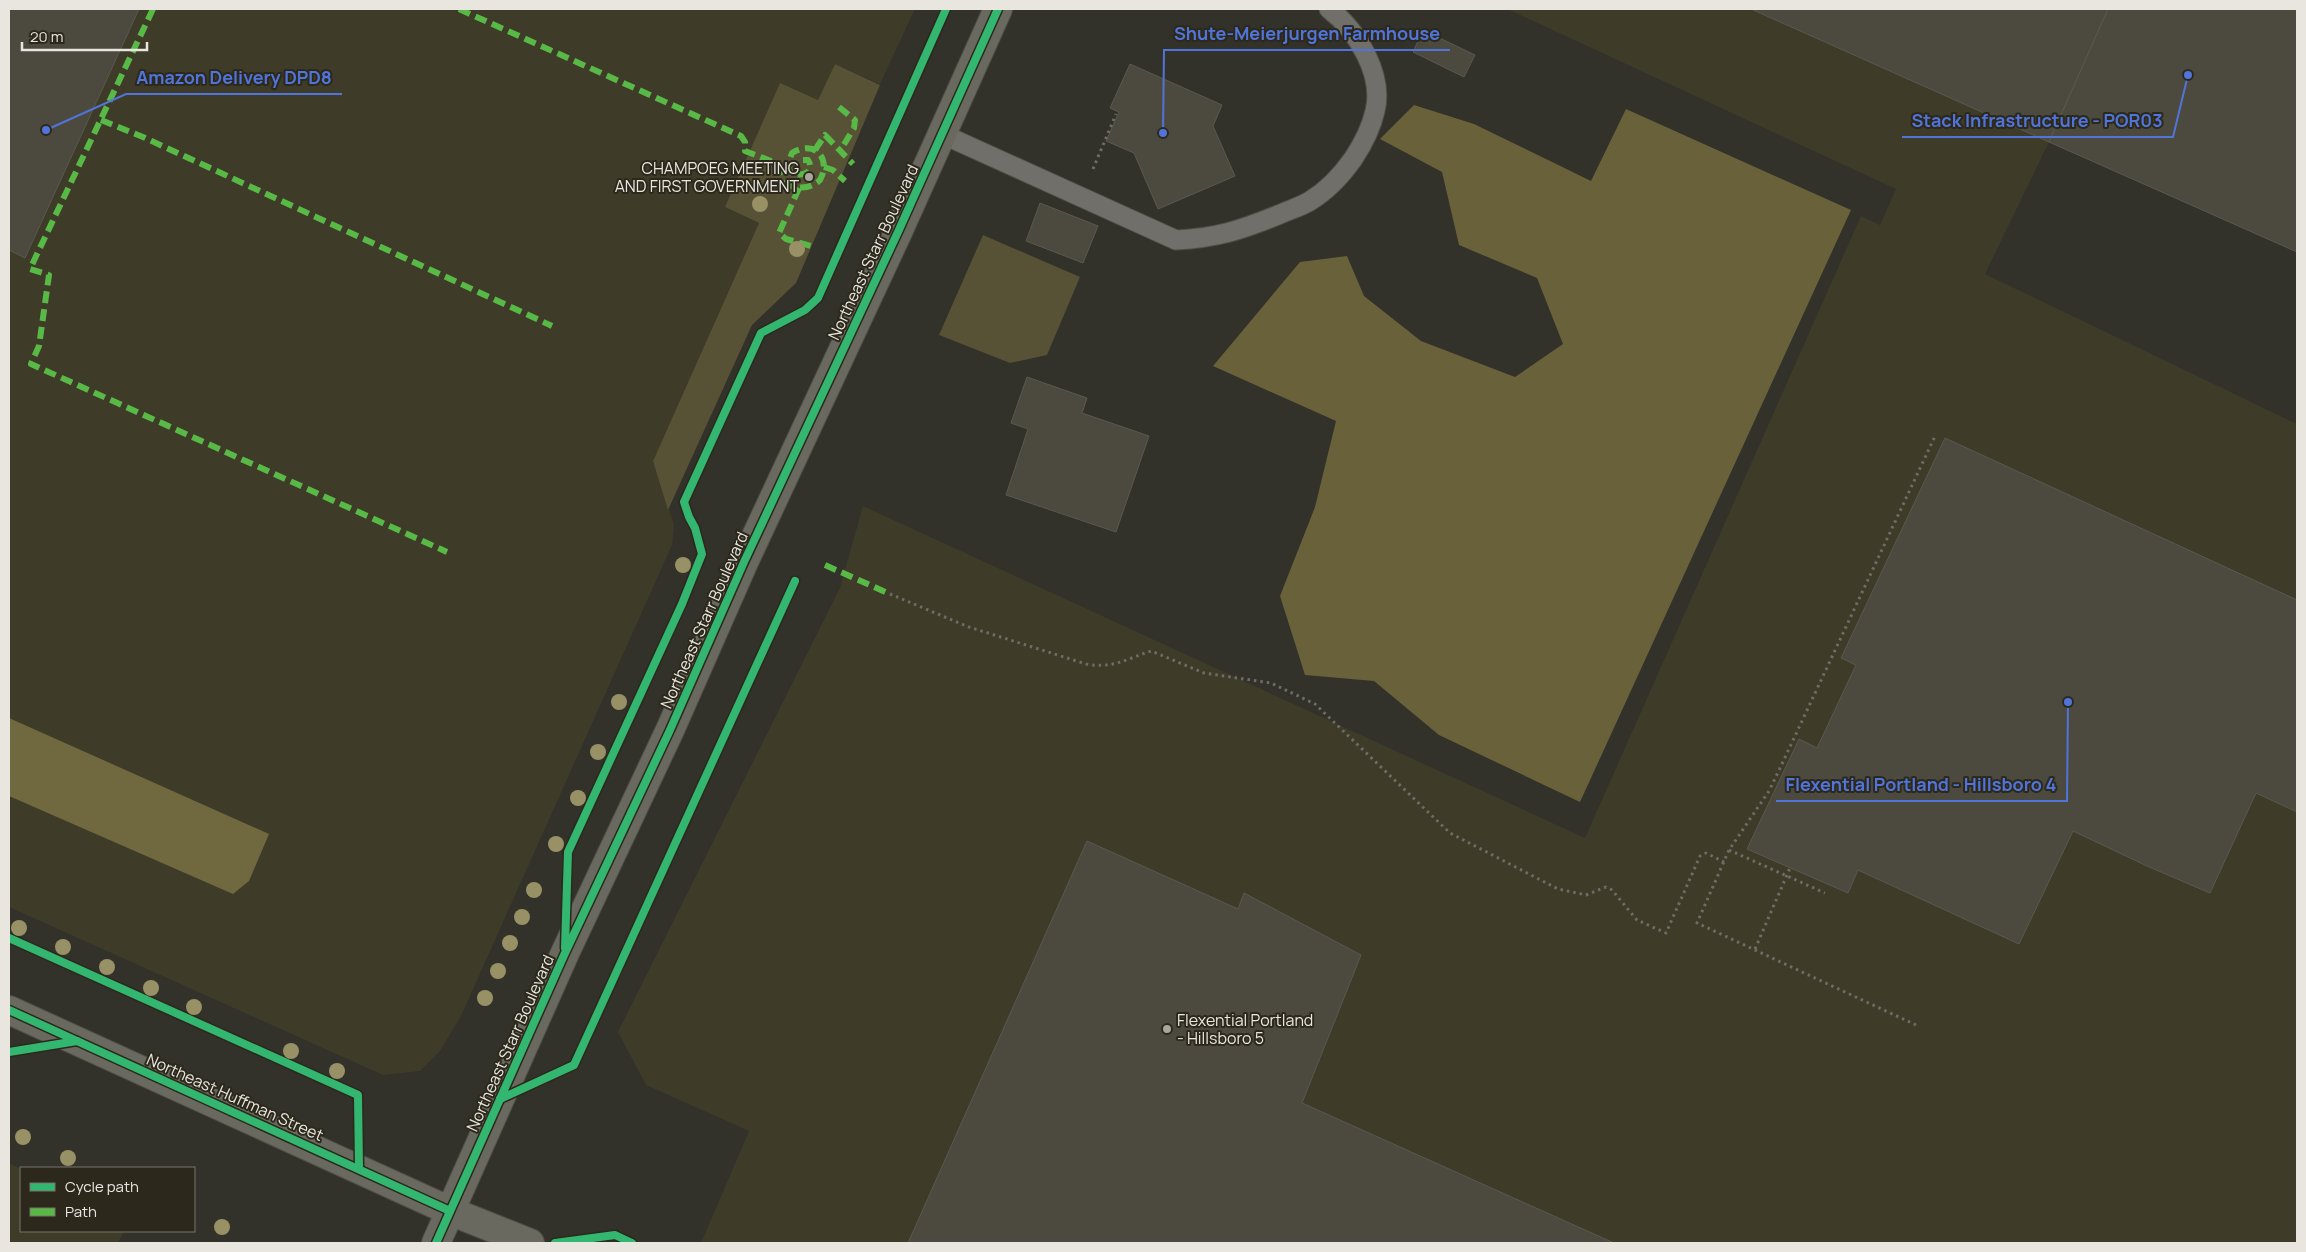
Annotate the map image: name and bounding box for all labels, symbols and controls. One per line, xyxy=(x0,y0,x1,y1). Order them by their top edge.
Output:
callout: Shute-Meierjurgen Farmhouse xyxy=(1164,17,1450,50)
scale bar xyxy=(22,20,148,52)
text: Shute-Meierjurgen Farmhouse xyxy=(1174,21,1440,45)
text: 20 m xyxy=(30,26,63,47)
callout: Amazon Delivery DPD8 xyxy=(126,61,342,94)
text: Amazon Delivery DPD8 xyxy=(136,65,332,89)
callout: Stack Infrastructure - POR03 xyxy=(1902,104,2173,137)
text: Stack Infrastructure - POR03 xyxy=(1911,108,2163,132)
place label: CHAMPOEG MEETING AND FIRST GOVERNMENT xyxy=(615,157,799,197)
street label: Northeast Starr Boulevard xyxy=(823,161,923,343)
marker: CHAMPOEG MEETING AND FIRST GOVERNMENT xyxy=(803,171,815,183)
street label: Northeast Starr Boulevard xyxy=(655,528,753,712)
callout: Flexential Portland - Hillsboro 4 xyxy=(1776,768,2067,801)
text: Flexential Portland - Hillsboro 4 xyxy=(1786,772,2056,796)
street label: Northeast Starr Boulevard xyxy=(461,951,559,1135)
place label: Flexential Portland - Hillsboro 5 xyxy=(1177,1009,1313,1049)
marker: Flexential Portland - Hillsboro 5 xyxy=(1161,1023,1173,1035)
street label: Northeast Huffman Street xyxy=(143,1048,327,1146)
legend xyxy=(20,1167,195,1232)
text: Cycle path xyxy=(65,1176,139,1197)
text: Path xyxy=(65,1201,97,1222)

